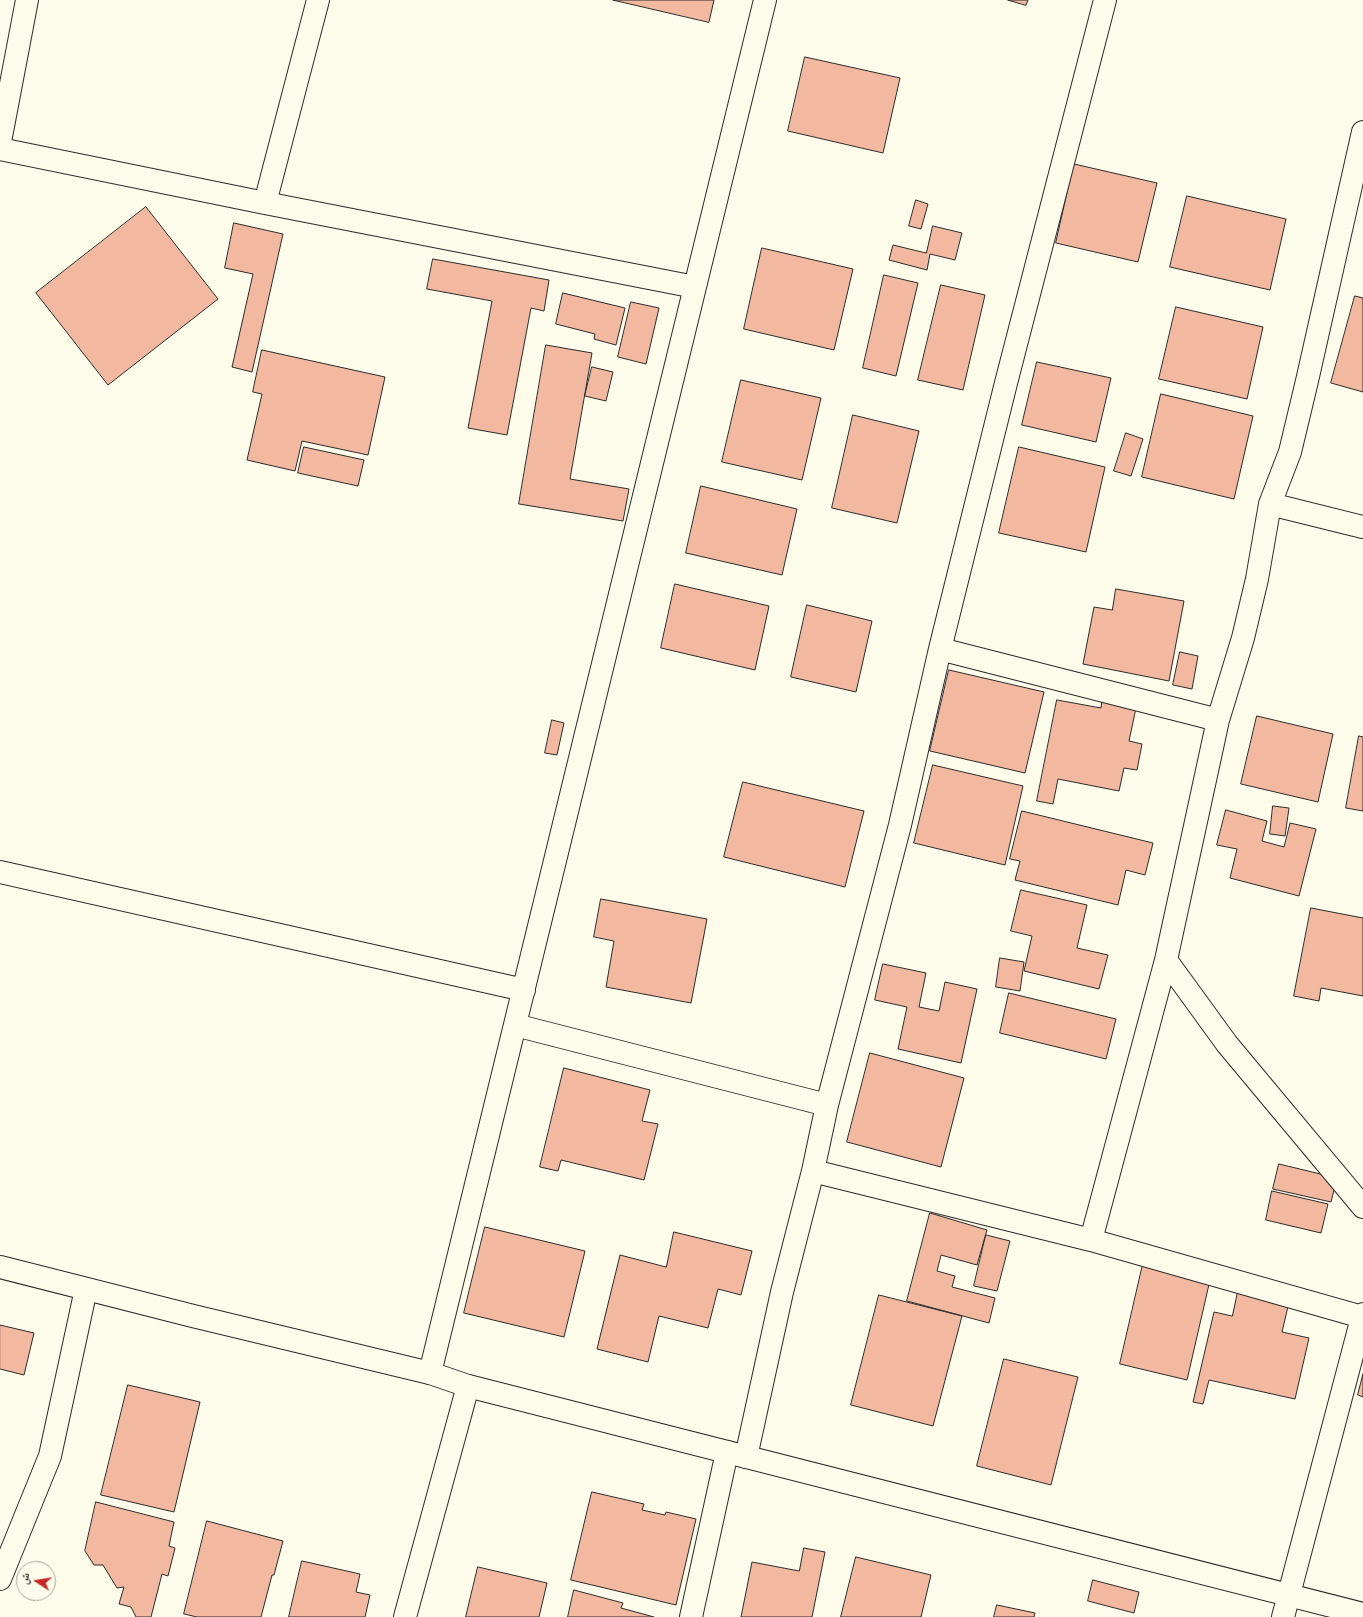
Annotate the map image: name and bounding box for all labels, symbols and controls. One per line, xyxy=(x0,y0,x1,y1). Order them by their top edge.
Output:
north arrow xyxy=(16,1561,56,1601)
text: ش xyxy=(16,1571,33,1586)

